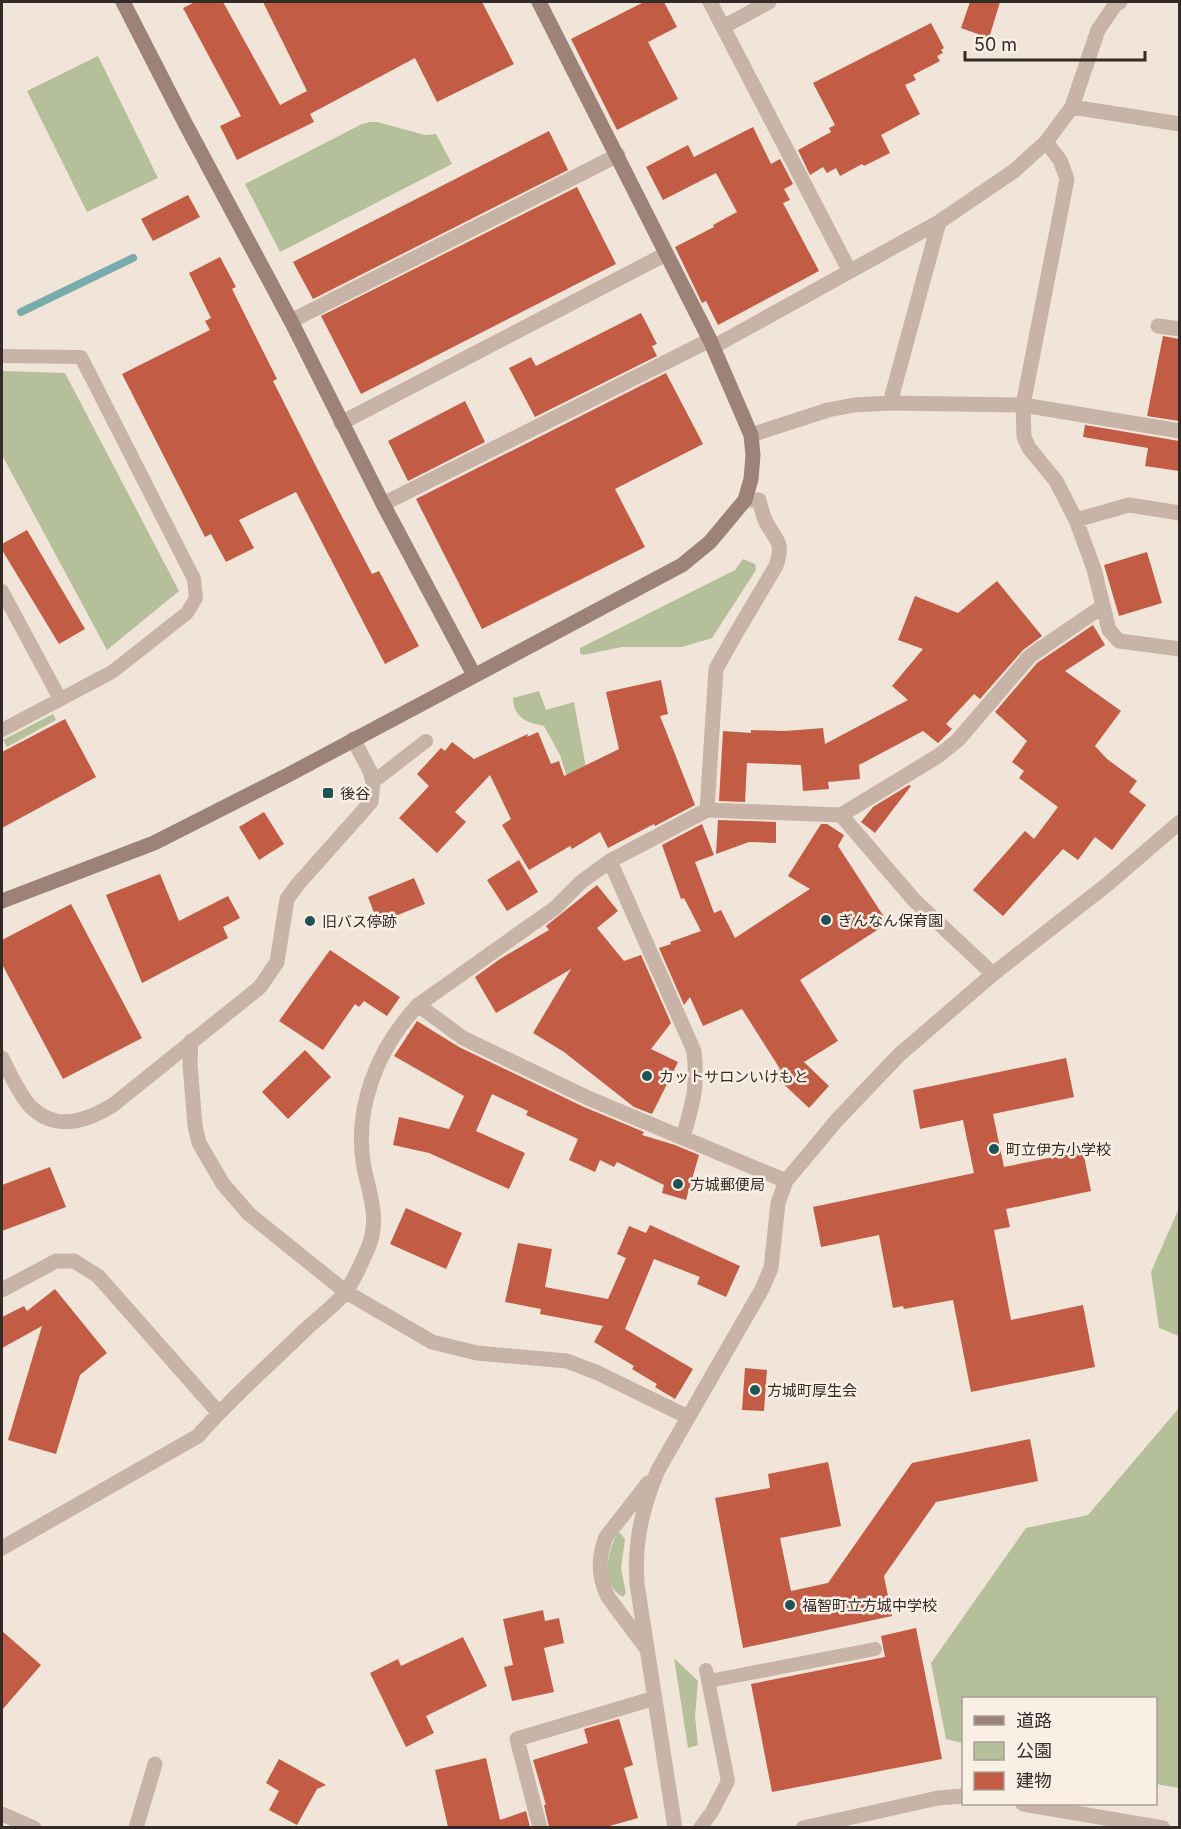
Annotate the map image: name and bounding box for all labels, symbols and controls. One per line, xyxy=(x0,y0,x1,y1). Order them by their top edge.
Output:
scale bar xyxy=(965,24,1145,62)
text: 50 m xyxy=(974,34,1017,55)
place label: 後谷 xyxy=(340,784,370,803)
marker: 後谷 xyxy=(321,786,335,800)
place label: ぎんなん保育園 xyxy=(838,911,943,930)
place label: 旧バス停跡 xyxy=(322,912,397,931)
marker: ぎんなん保育園 xyxy=(819,913,833,927)
marker: 旧バス停跡 xyxy=(303,914,317,928)
place label: カットサロンいけもと xyxy=(659,1067,809,1086)
marker: カットサロンいけもと xyxy=(640,1069,654,1083)
place label: 町立伊方小学校 xyxy=(1006,1140,1111,1159)
marker: 町立伊方小学校 xyxy=(987,1142,1001,1156)
place label: 方城郵便局 xyxy=(690,1175,765,1194)
marker: 方城郵便局 xyxy=(671,1177,685,1191)
place label: 方城町厚生会 xyxy=(767,1381,857,1400)
marker: 方城町厚生会 xyxy=(748,1383,762,1397)
place label: 福智町立方城中学校 xyxy=(802,1596,937,1615)
marker: 福智町立方城中学校 xyxy=(783,1598,797,1612)
legend xyxy=(962,1697,1157,1805)
text: 道路 xyxy=(1016,1710,1052,1731)
text: 公園 xyxy=(1016,1740,1052,1761)
text: 建物 xyxy=(1016,1770,1052,1791)

